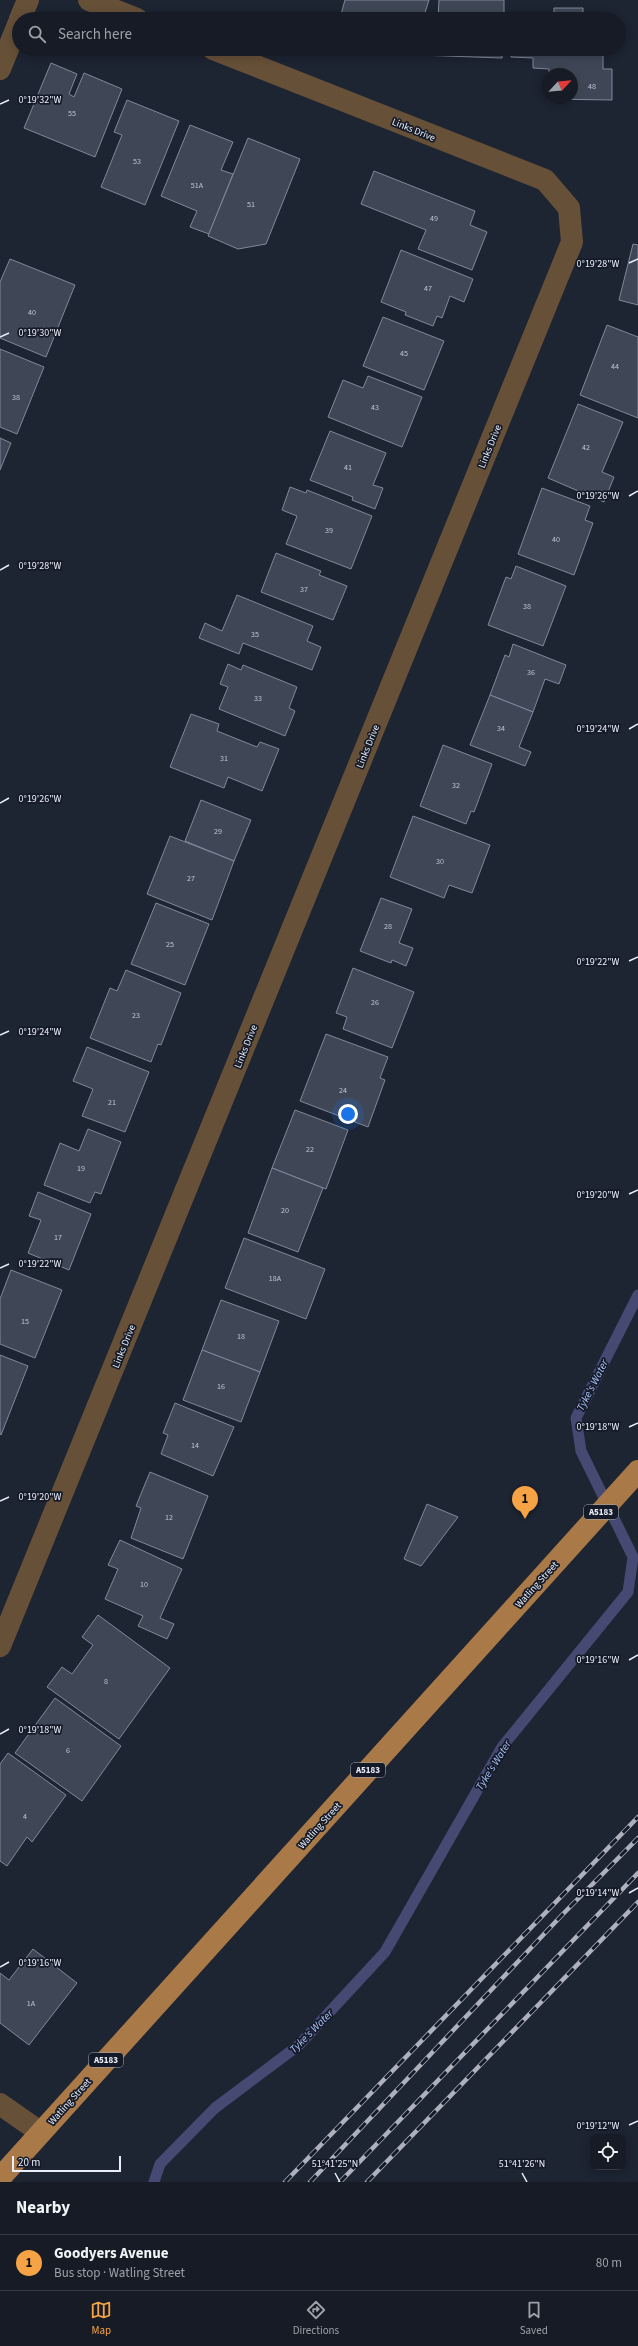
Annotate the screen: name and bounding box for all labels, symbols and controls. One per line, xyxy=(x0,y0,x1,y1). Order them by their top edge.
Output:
search box xyxy=(12,12,626,56)
icon: search xyxy=(26,23,48,45)
text: Search here xyxy=(58,24,132,45)
north arrow xyxy=(542,68,578,104)
house number: 48 xyxy=(588,81,596,92)
text: 0°19'32"W xyxy=(19,93,62,107)
house number: 55 xyxy=(68,108,76,119)
street label: Links Drive xyxy=(390,115,437,145)
house number: 53 xyxy=(133,156,141,167)
house number: 51A xyxy=(191,180,204,191)
house number: 51 xyxy=(247,199,255,210)
house number: 49 xyxy=(430,213,438,224)
text: 0°19'28"W xyxy=(577,257,620,271)
house number: 47 xyxy=(424,283,432,294)
house number: 40 xyxy=(28,307,36,318)
text: 0°19'30"W xyxy=(19,326,62,340)
house number: 45 xyxy=(400,348,408,359)
house number: 44 xyxy=(611,361,619,372)
house number: 38 xyxy=(12,392,20,403)
house number: 43 xyxy=(371,402,379,413)
street label: Links Drive xyxy=(475,423,505,470)
house number: 42 xyxy=(582,442,590,453)
house number: 41 xyxy=(344,462,352,473)
text: 0°19'26"W xyxy=(577,489,620,503)
house number: 39 xyxy=(325,525,333,536)
house number: 40 xyxy=(552,534,560,545)
text: 0°19'28"W xyxy=(19,559,62,573)
house number: 37 xyxy=(300,584,308,595)
house number: 38 xyxy=(523,601,531,612)
house number: 35 xyxy=(251,629,259,640)
house number: 36 xyxy=(527,667,535,678)
house number: 33 xyxy=(254,693,262,704)
text: 0°19'24"W xyxy=(577,722,620,736)
street label: Links Drive xyxy=(353,723,383,770)
house number: 34 xyxy=(497,723,505,734)
house number: 31 xyxy=(220,753,228,764)
house number: 32 xyxy=(452,780,460,791)
text: 0°19'26"W xyxy=(19,792,62,806)
house number: 29 xyxy=(214,826,222,837)
house number: 30 xyxy=(436,856,444,867)
house number: 27 xyxy=(187,873,195,884)
house number: 28 xyxy=(384,921,392,932)
house number: 25 xyxy=(166,939,174,950)
text: 0°19'22"W xyxy=(577,955,620,969)
house number: 26 xyxy=(371,997,379,1008)
house number: 23 xyxy=(132,1010,140,1021)
street label: Links Drive xyxy=(231,1023,261,1070)
text: 0°19'24"W xyxy=(19,1025,62,1039)
house number: 24 xyxy=(339,1085,347,1096)
house number: 21 xyxy=(108,1097,116,1108)
your location xyxy=(338,1104,358,1124)
house number: 22 xyxy=(306,1144,314,1155)
house number: 19 xyxy=(77,1163,85,1174)
text: 0°19'20"W xyxy=(577,1188,620,1202)
house number: 20 xyxy=(281,1205,289,1216)
house number: 17 xyxy=(54,1232,62,1243)
text: 0°19'22"W xyxy=(19,1257,62,1271)
house number: 18A xyxy=(269,1273,282,1284)
house number: 15 xyxy=(21,1316,29,1327)
street label: Links Drive xyxy=(109,1323,139,1370)
house number: 18 xyxy=(237,1331,245,1342)
water label: Tyke's Water xyxy=(573,1356,612,1414)
house number: 16 xyxy=(217,1381,225,1392)
text: 0°19'18"W xyxy=(577,1420,620,1434)
house number: 14 xyxy=(191,1440,199,1451)
pin: 1 xyxy=(512,1486,538,1519)
text: 0°19'20"W xyxy=(19,1490,62,1504)
road number: A5183 xyxy=(584,1505,618,1519)
house number: 12 xyxy=(165,1512,173,1523)
street label: Watling Street xyxy=(512,1558,562,1611)
house number: 10 xyxy=(140,1579,148,1590)
text: 0°19'16"W xyxy=(577,1653,620,1667)
house number: 8 xyxy=(104,1676,108,1687)
text: 0°19'18"W xyxy=(19,1723,62,1737)
water label: Tyke's Water xyxy=(472,1736,515,1793)
house number: 6 xyxy=(66,1745,70,1756)
road number: A5183 xyxy=(351,1763,385,1777)
street label: Watling Street xyxy=(295,1799,345,1852)
house number: 4 xyxy=(23,1811,27,1822)
text: 0°19'14"W xyxy=(577,1886,620,1900)
text: 0°19'16"W xyxy=(19,1956,62,1970)
house number: 1A xyxy=(27,1998,36,2009)
water label: Tyke's Water xyxy=(286,2005,337,2056)
road number: A5183 xyxy=(89,2053,123,2067)
street label: Watling Street xyxy=(45,2075,95,2128)
text: 0°19'12"W xyxy=(577,2119,620,2133)
map controls xyxy=(590,2134,626,2170)
button: locate xyxy=(590,2134,626,2170)
scale bar xyxy=(12,2154,121,2173)
text: 20 m xyxy=(18,2155,40,2170)
text: 51°41'25"N xyxy=(312,2157,358,2171)
text: 51°41'26"N xyxy=(499,2157,545,2171)
text: Nearby xyxy=(16,2196,70,2220)
text: Goodyers Avenue xyxy=(54,2243,168,2264)
text: 1 xyxy=(26,2254,32,2272)
text: 80 m xyxy=(596,2254,622,2272)
text: Bus stop · Watling Street xyxy=(54,2264,185,2282)
tab: Map xyxy=(90,2299,112,2338)
tab: Directions xyxy=(293,2299,339,2338)
tab: Saved xyxy=(520,2299,548,2338)

